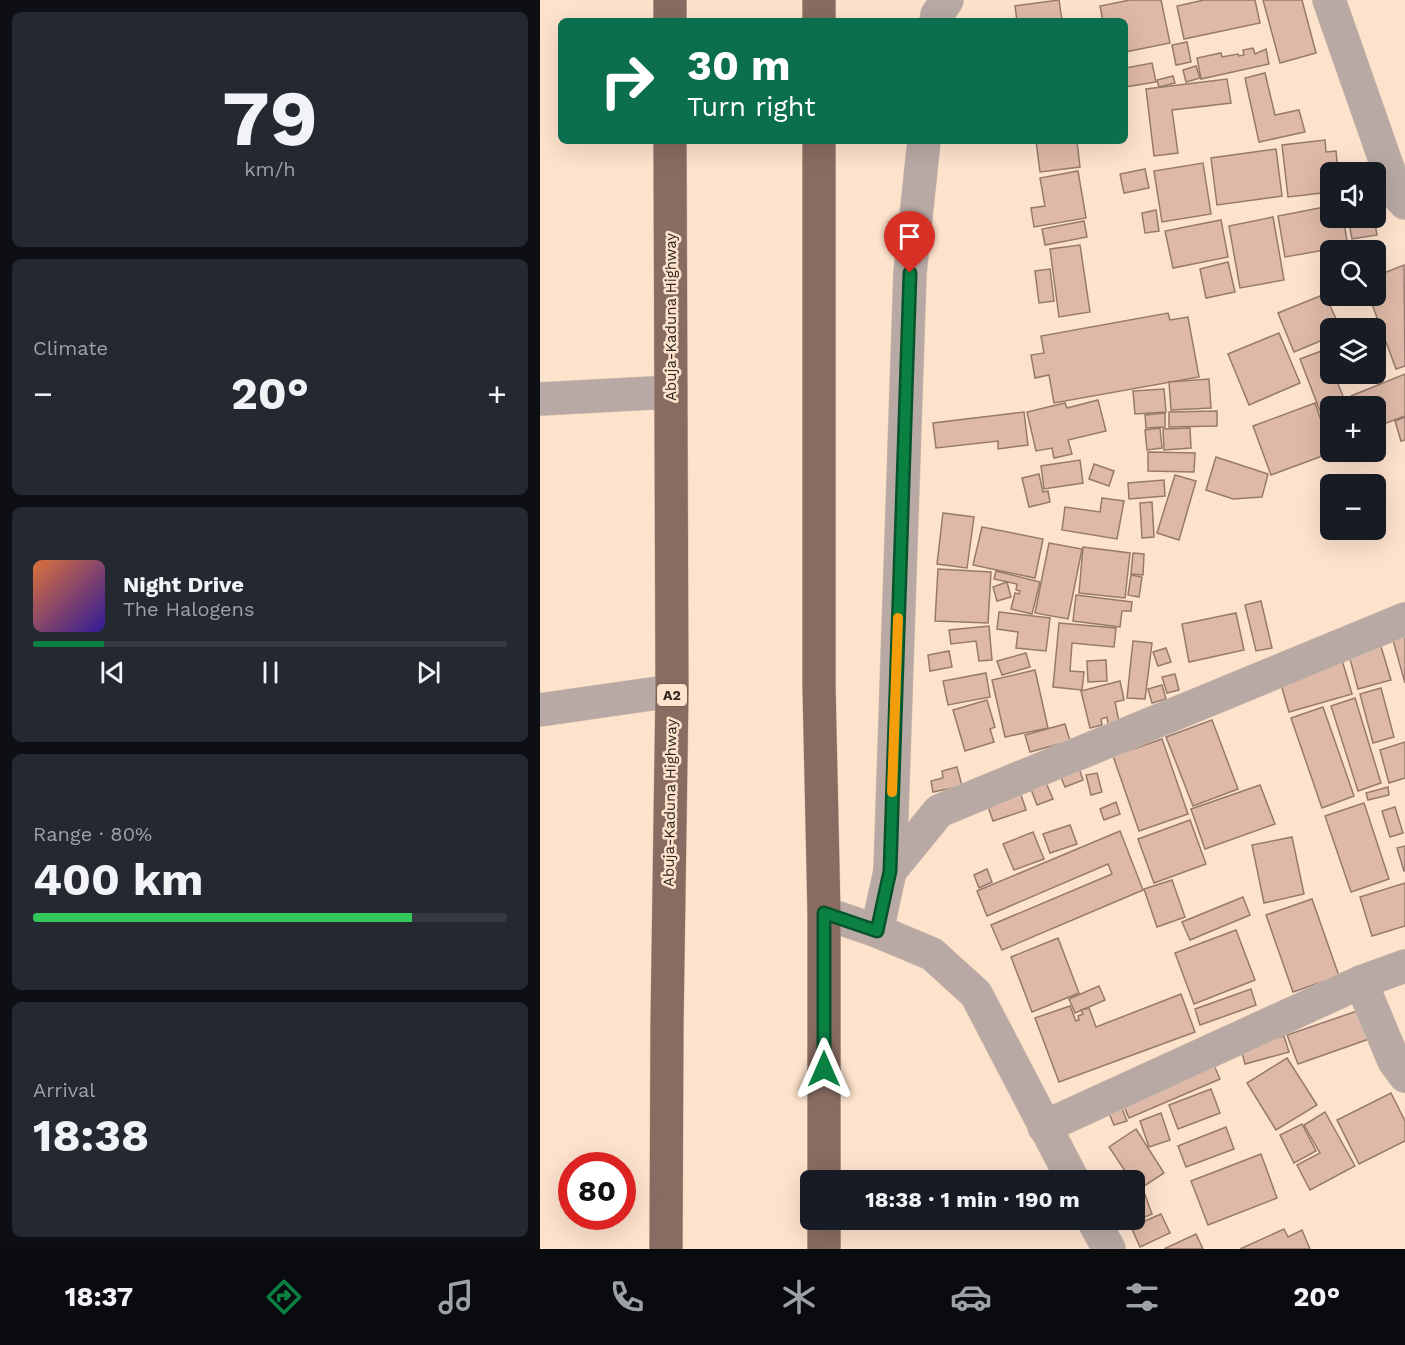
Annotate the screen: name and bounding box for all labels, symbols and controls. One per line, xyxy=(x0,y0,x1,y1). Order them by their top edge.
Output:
text: 30 m xyxy=(687,41,791,90)
icon: right xyxy=(588,42,666,120)
text: 79 xyxy=(222,72,318,164)
text: Turn right xyxy=(687,91,816,123)
text: km/h xyxy=(244,157,296,181)
map controls xyxy=(1320,162,1386,540)
button: sound xyxy=(1320,162,1386,228)
pin xyxy=(884,211,935,273)
icon: arrive xyxy=(893,220,926,253)
street label: Abuja-Kaduna Highway xyxy=(662,233,680,401)
button: search xyxy=(1320,240,1386,306)
button: layers xyxy=(1320,318,1386,384)
text: Climate xyxy=(33,336,108,360)
text: 20° xyxy=(231,367,309,420)
text: − xyxy=(33,374,53,413)
text: + xyxy=(487,374,507,413)
button: + xyxy=(1320,396,1386,462)
button: − xyxy=(1320,474,1386,540)
text: Night Drive xyxy=(123,572,244,597)
text: The Halogens xyxy=(123,597,255,621)
icon: previous xyxy=(96,656,129,689)
icon: pause xyxy=(254,656,287,689)
icon: next xyxy=(412,656,445,689)
road number: A2 xyxy=(657,684,687,706)
street label: Abuja-Kaduna Highway xyxy=(660,719,680,887)
text: Range · 80% xyxy=(33,822,152,846)
text: 400 km xyxy=(33,853,203,906)
position arrow xyxy=(792,1037,856,1101)
text: Arrival xyxy=(33,1078,95,1102)
text: 18:38 xyxy=(33,1109,149,1162)
speed limit sign: 80 xyxy=(558,1152,636,1230)
text: 18:38 · 1 min · 190 m xyxy=(865,1187,1080,1212)
icon: directions xyxy=(263,1276,305,1318)
icon: music xyxy=(435,1276,477,1318)
icon: phone xyxy=(606,1276,648,1318)
icon: climate xyxy=(778,1276,820,1318)
icon: car xyxy=(950,1276,992,1318)
icon: filters xyxy=(1121,1276,1163,1318)
text: 18:37 xyxy=(65,1281,133,1313)
text: 20° xyxy=(1293,1281,1340,1313)

